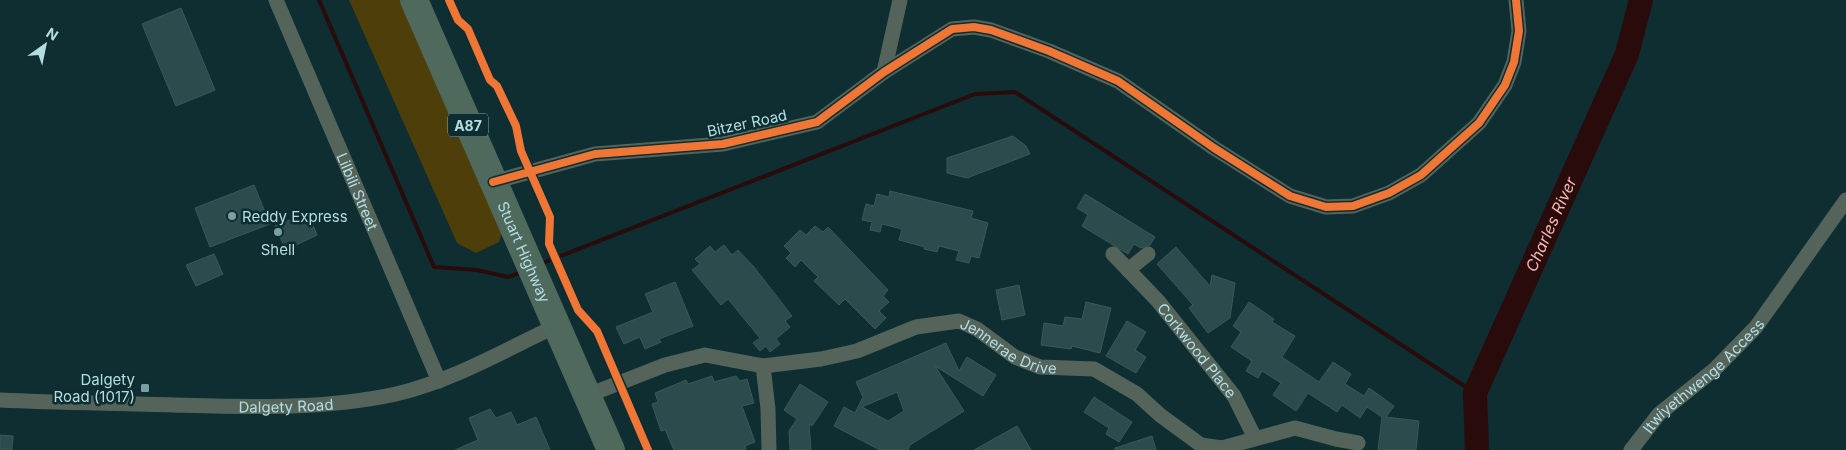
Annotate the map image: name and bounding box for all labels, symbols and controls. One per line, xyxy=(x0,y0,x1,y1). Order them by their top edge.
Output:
north arrow xyxy=(20,20,70,70)
text: N xyxy=(43,24,61,44)
street label: Bitzer Road xyxy=(705,105,789,141)
road number: A87 xyxy=(448,114,488,136)
street label: Lilbili Street xyxy=(333,150,383,233)
water label: Charles River xyxy=(1521,173,1581,275)
street label: Stuart Highway xyxy=(494,198,555,306)
place label: Reddy Express xyxy=(242,207,348,226)
marker: Reddy Express xyxy=(226,210,238,222)
marker: Shell xyxy=(272,226,284,238)
place label: Shell xyxy=(261,240,295,259)
street label: Corkwood Place xyxy=(1154,299,1241,402)
street label: Jennerae Drive xyxy=(957,313,1057,377)
street label: Itwiyethwenge Access xyxy=(1638,315,1768,437)
place label: Dalgety Road (1017) xyxy=(54,370,136,406)
marker: Dalgety Road (1017) xyxy=(139,382,151,394)
street label: Dalgety Road xyxy=(238,394,334,416)

